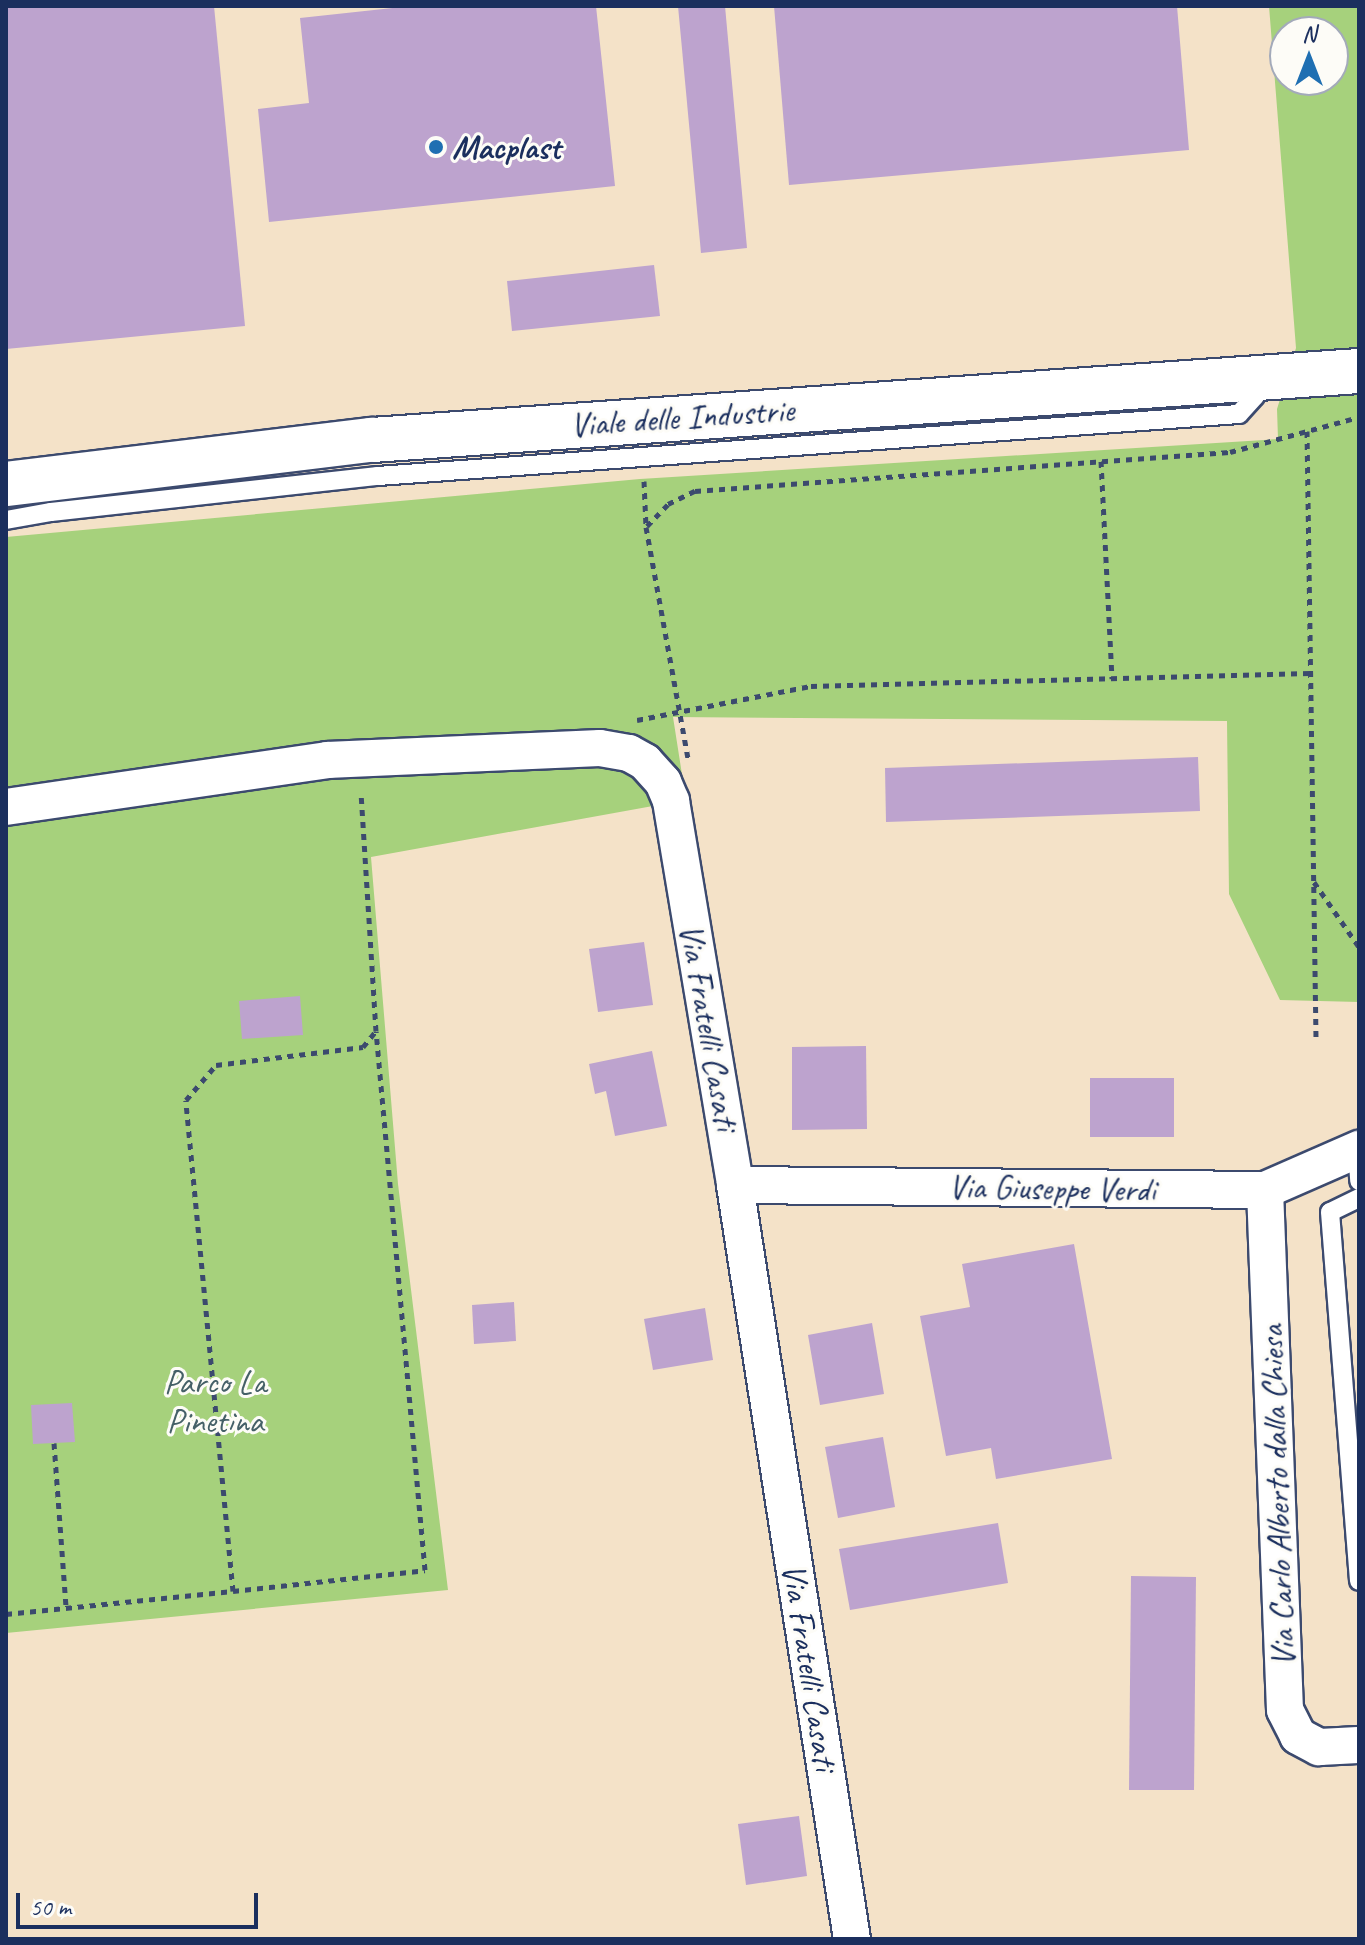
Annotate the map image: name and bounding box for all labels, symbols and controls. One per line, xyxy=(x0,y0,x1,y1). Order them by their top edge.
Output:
north arrow xyxy=(1269,16,1349,96)
text: N xyxy=(1302,20,1316,48)
place label: Macplast xyxy=(452,127,560,167)
marker: Macplast xyxy=(427,138,445,156)
street label: Viale delle Industrie xyxy=(569,389,795,445)
street label: Via Fratelli Casati xyxy=(671,921,747,1133)
street label: Via Giuseppe Verdi xyxy=(948,1166,1156,1210)
street label: Via Carlo Alberto dalla Chiesa xyxy=(1251,1324,1303,1668)
park label: Parco La Pinetina xyxy=(163,1361,267,1440)
street label: Via Fratelli Casati xyxy=(774,1561,846,1773)
scale bar xyxy=(20,1877,262,1927)
text: 50 m xyxy=(30,1892,71,1922)

